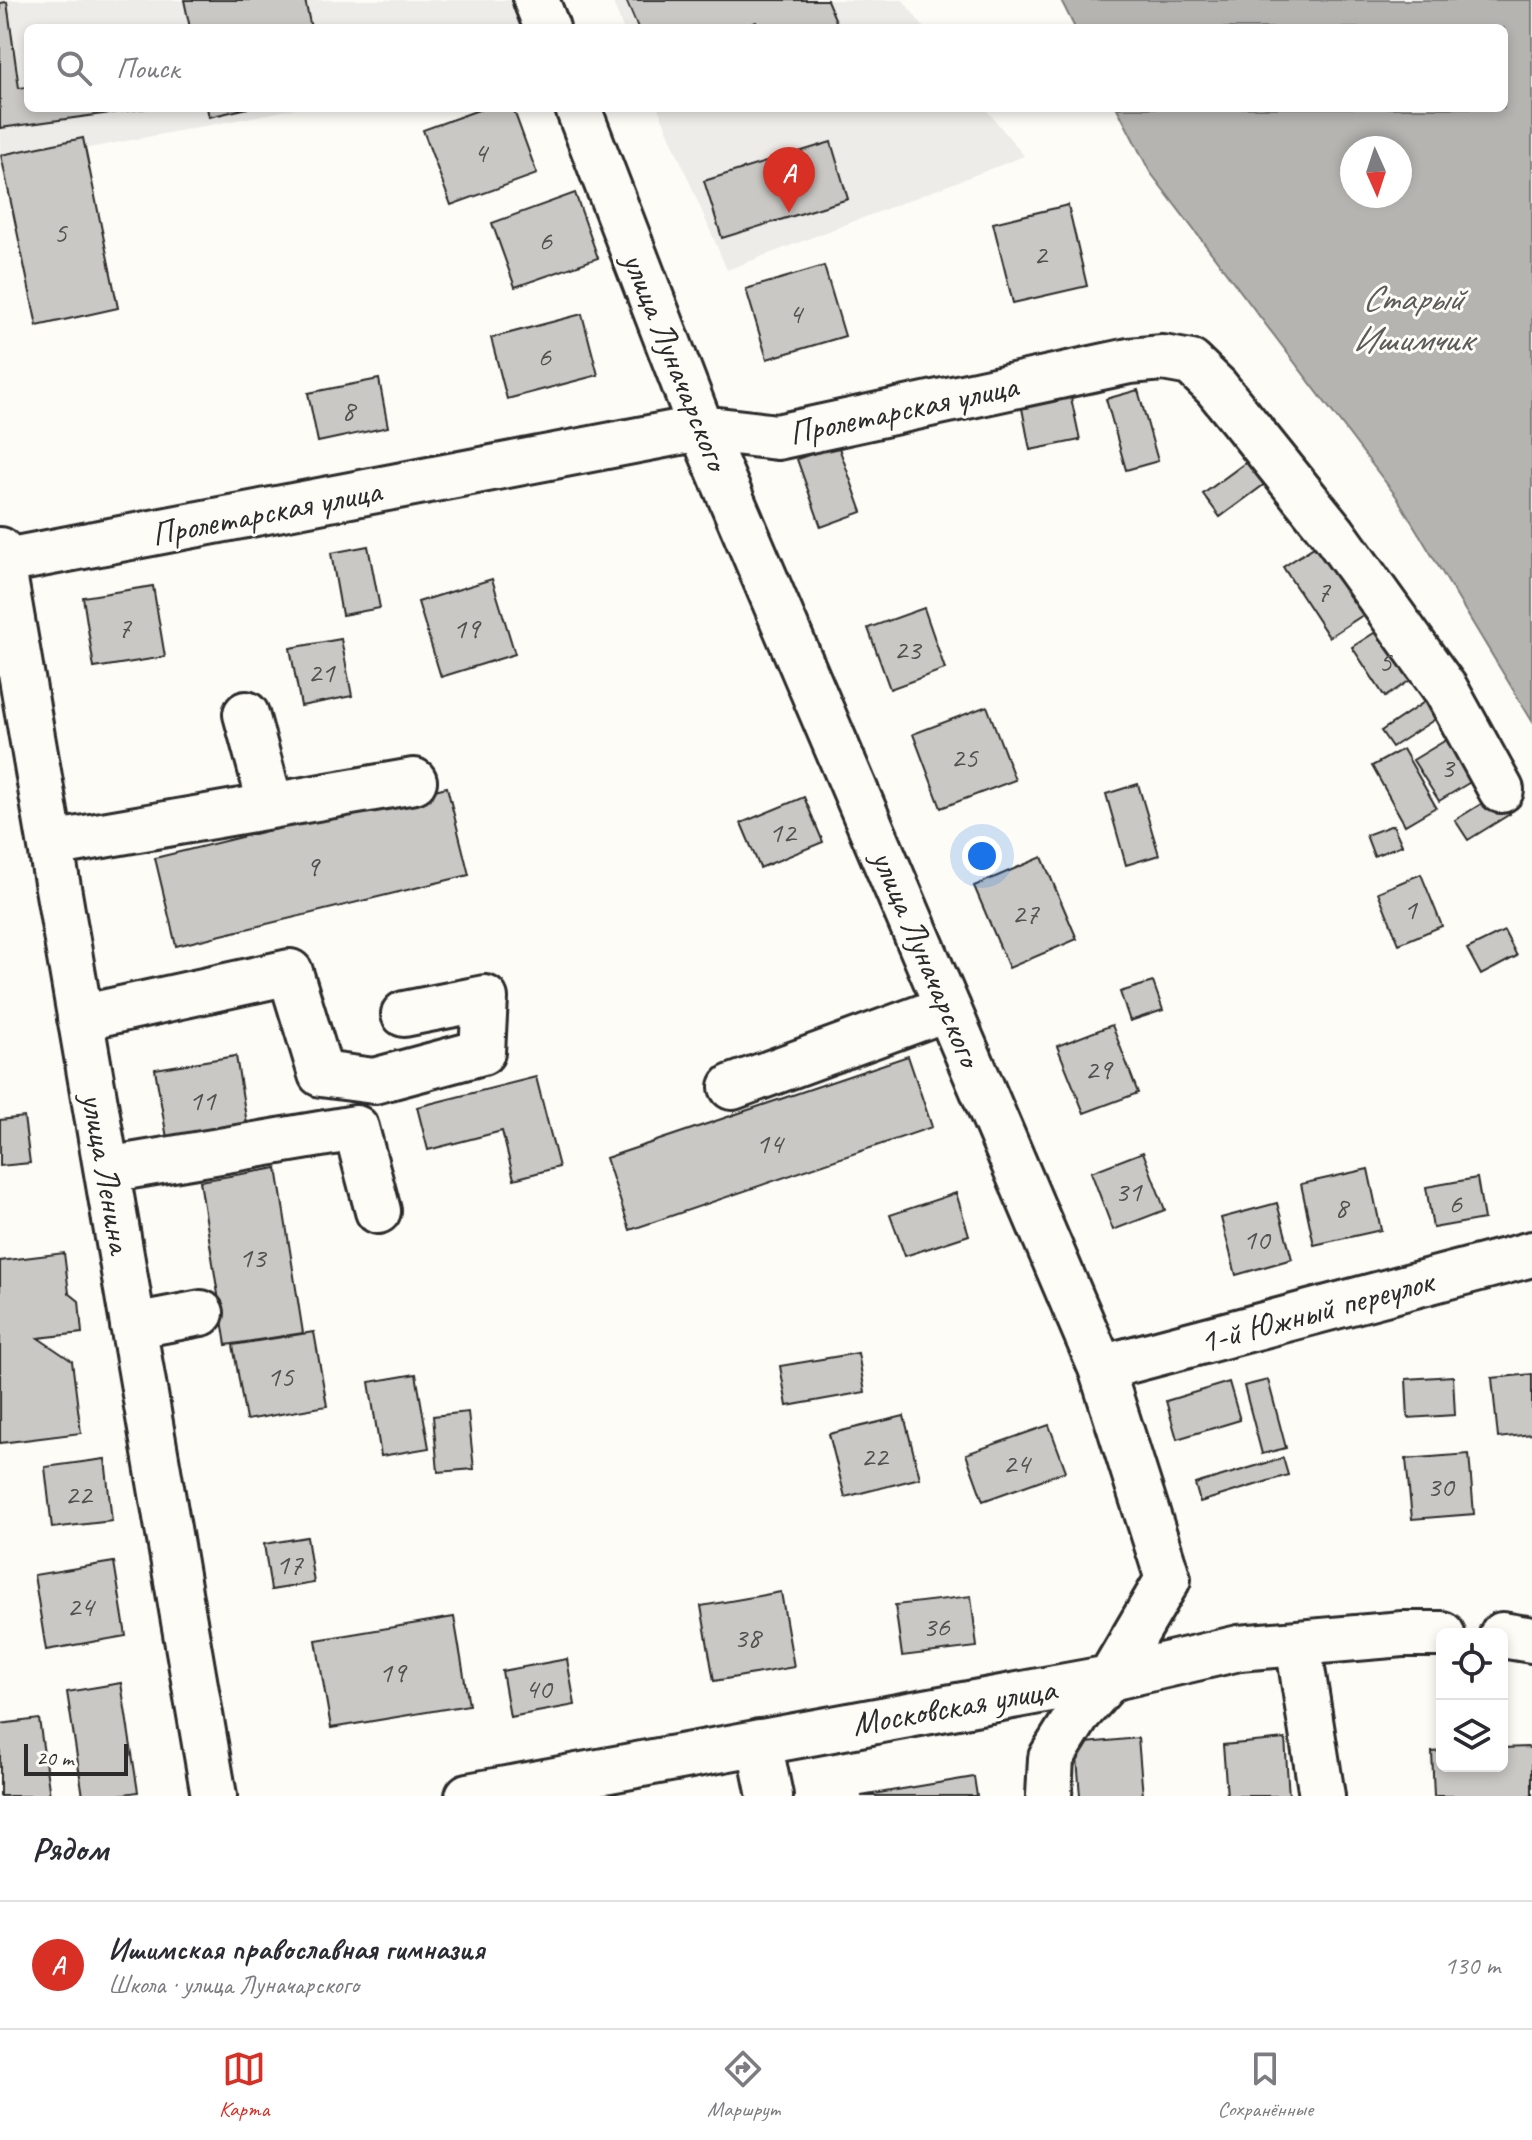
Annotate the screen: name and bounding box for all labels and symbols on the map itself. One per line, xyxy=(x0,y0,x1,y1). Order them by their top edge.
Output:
house number: 4 xyxy=(473,133,489,171)
north arrow xyxy=(1340,136,1412,208)
pin: A xyxy=(763,147,815,213)
house number: 5 xyxy=(53,213,68,251)
house number: 6 xyxy=(538,221,553,259)
house number: 2 xyxy=(1033,235,1049,273)
street label: улица Луначарского xyxy=(612,244,741,479)
water label: Старый Ишимчик xyxy=(1352,275,1478,362)
house number: 4 xyxy=(788,294,804,332)
house number: 6 xyxy=(537,337,552,375)
street label: Пролетарская улица xyxy=(785,363,1024,454)
house number: 8 xyxy=(341,391,357,429)
street label: Пролетарская улица xyxy=(148,468,387,555)
house number: 7 xyxy=(1316,572,1331,610)
house number: 7 xyxy=(117,608,132,646)
house number: 19 xyxy=(453,609,482,647)
house number: 23 xyxy=(894,630,923,668)
house number: 5 xyxy=(1378,642,1393,680)
house number: 21 xyxy=(308,653,336,691)
house number: 25 xyxy=(951,738,979,776)
house number: 3 xyxy=(1440,748,1456,786)
house number: 12 xyxy=(769,813,798,851)
your location xyxy=(962,836,1002,876)
street label: улица Луначарского xyxy=(861,842,993,1076)
house number: 9 xyxy=(305,847,321,885)
house number: 1 xyxy=(1403,890,1418,928)
house number: 27 xyxy=(1012,894,1040,932)
house number: 29 xyxy=(1085,1050,1114,1088)
house number: 11 xyxy=(189,1081,217,1119)
street label: улица Ленина xyxy=(71,1088,143,1259)
house number: 14 xyxy=(756,1124,785,1162)
house number: 31 xyxy=(1115,1172,1143,1210)
house number: 6 xyxy=(1448,1184,1463,1222)
house number: 8 xyxy=(1334,1188,1350,1226)
house number: 10 xyxy=(1243,1220,1272,1258)
house number: 13 xyxy=(239,1238,268,1276)
street label: 1-й Южный переулок xyxy=(1195,1258,1441,1363)
house number: 15 xyxy=(267,1357,295,1395)
house number: 22 xyxy=(861,1437,890,1475)
house number: 24 xyxy=(1003,1444,1032,1482)
house number: 30 xyxy=(1427,1467,1456,1505)
house number: 22 xyxy=(65,1475,94,1513)
house number: 17 xyxy=(276,1545,304,1583)
house number: 24 xyxy=(67,1587,96,1625)
house number: 36 xyxy=(923,1607,951,1645)
house number: 38 xyxy=(734,1618,763,1656)
house number: 19 xyxy=(379,1653,408,1691)
street label: Московская улица xyxy=(849,1667,1061,1745)
house number: 40 xyxy=(525,1669,554,1707)
scale bar xyxy=(24,1740,128,1776)

